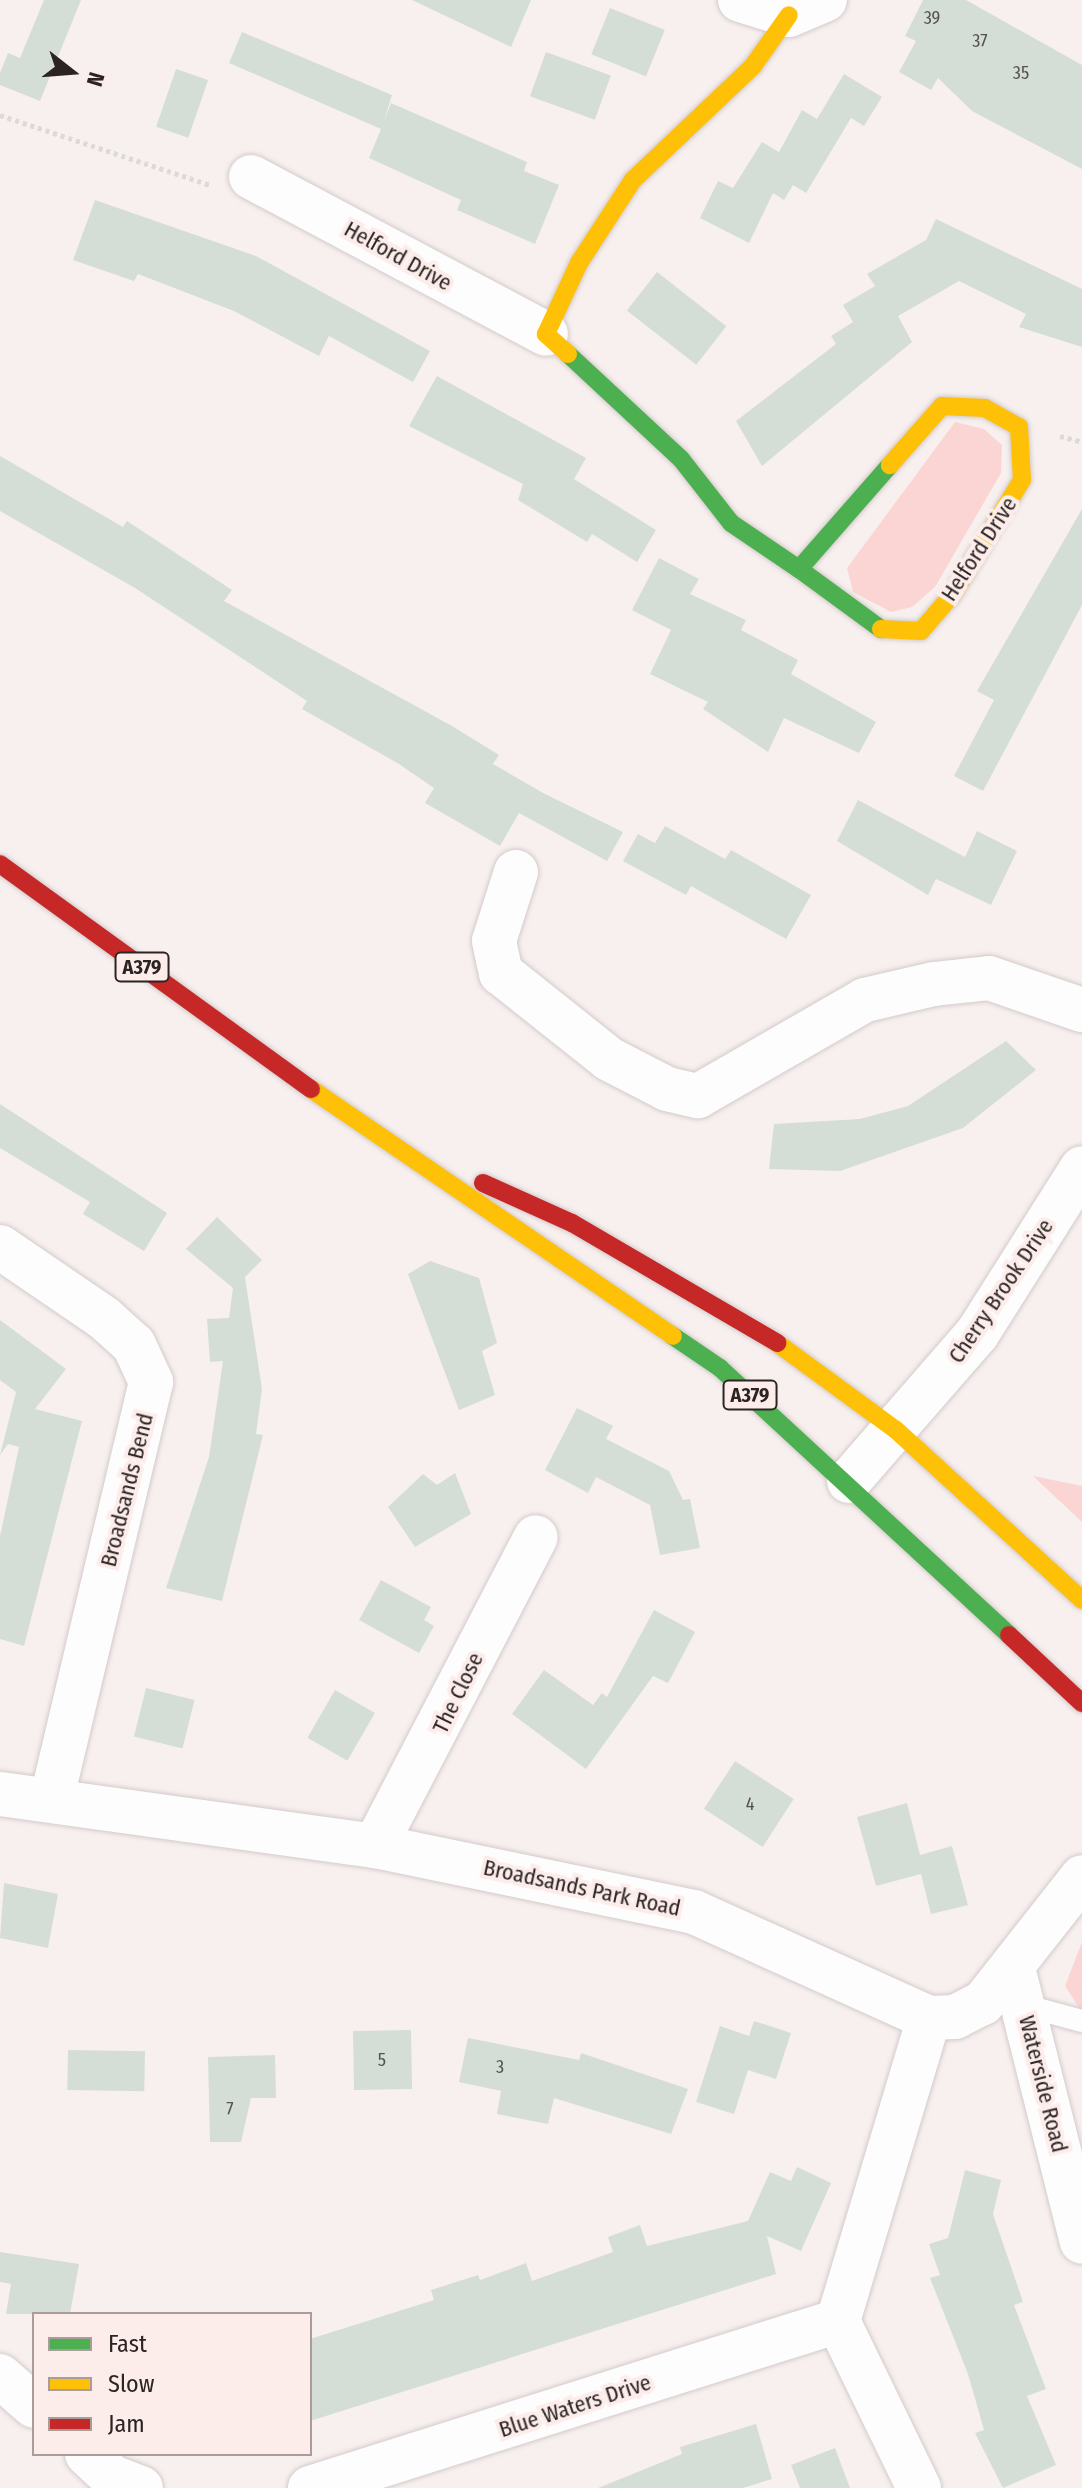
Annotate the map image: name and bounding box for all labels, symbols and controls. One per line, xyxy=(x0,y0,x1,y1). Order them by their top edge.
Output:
house number: 39 xyxy=(924,7,940,29)
house number: 37 xyxy=(972,30,988,52)
north arrow xyxy=(32,32,112,112)
house number: 35 xyxy=(1013,62,1029,84)
text: N xyxy=(81,69,110,89)
street label: Helford Drive xyxy=(340,216,456,296)
street label: Helford Drive xyxy=(936,492,1022,606)
road number: A379 xyxy=(114,951,170,983)
street label: Cherry Brook Drive xyxy=(943,1214,1059,1368)
road number: A379 xyxy=(722,1379,778,1411)
street label: Broadsands Bend xyxy=(95,1410,159,1570)
street label: The Close xyxy=(427,1648,489,1738)
house number: 4 xyxy=(746,1793,754,1815)
street label: Broadsands Park Road xyxy=(481,1854,683,1922)
street label: Waterside Road xyxy=(1013,2013,1073,2155)
house number: 5 xyxy=(378,2049,386,2071)
house number: 3 xyxy=(496,2056,504,2078)
house number: 7 xyxy=(226,2098,234,2120)
legend xyxy=(32,2312,312,2456)
text: Fast xyxy=(108,2330,147,2358)
street label: Blue Waters Drive xyxy=(496,2369,654,2443)
text: Slow xyxy=(108,2370,154,2398)
text: Jam xyxy=(108,2410,145,2438)

